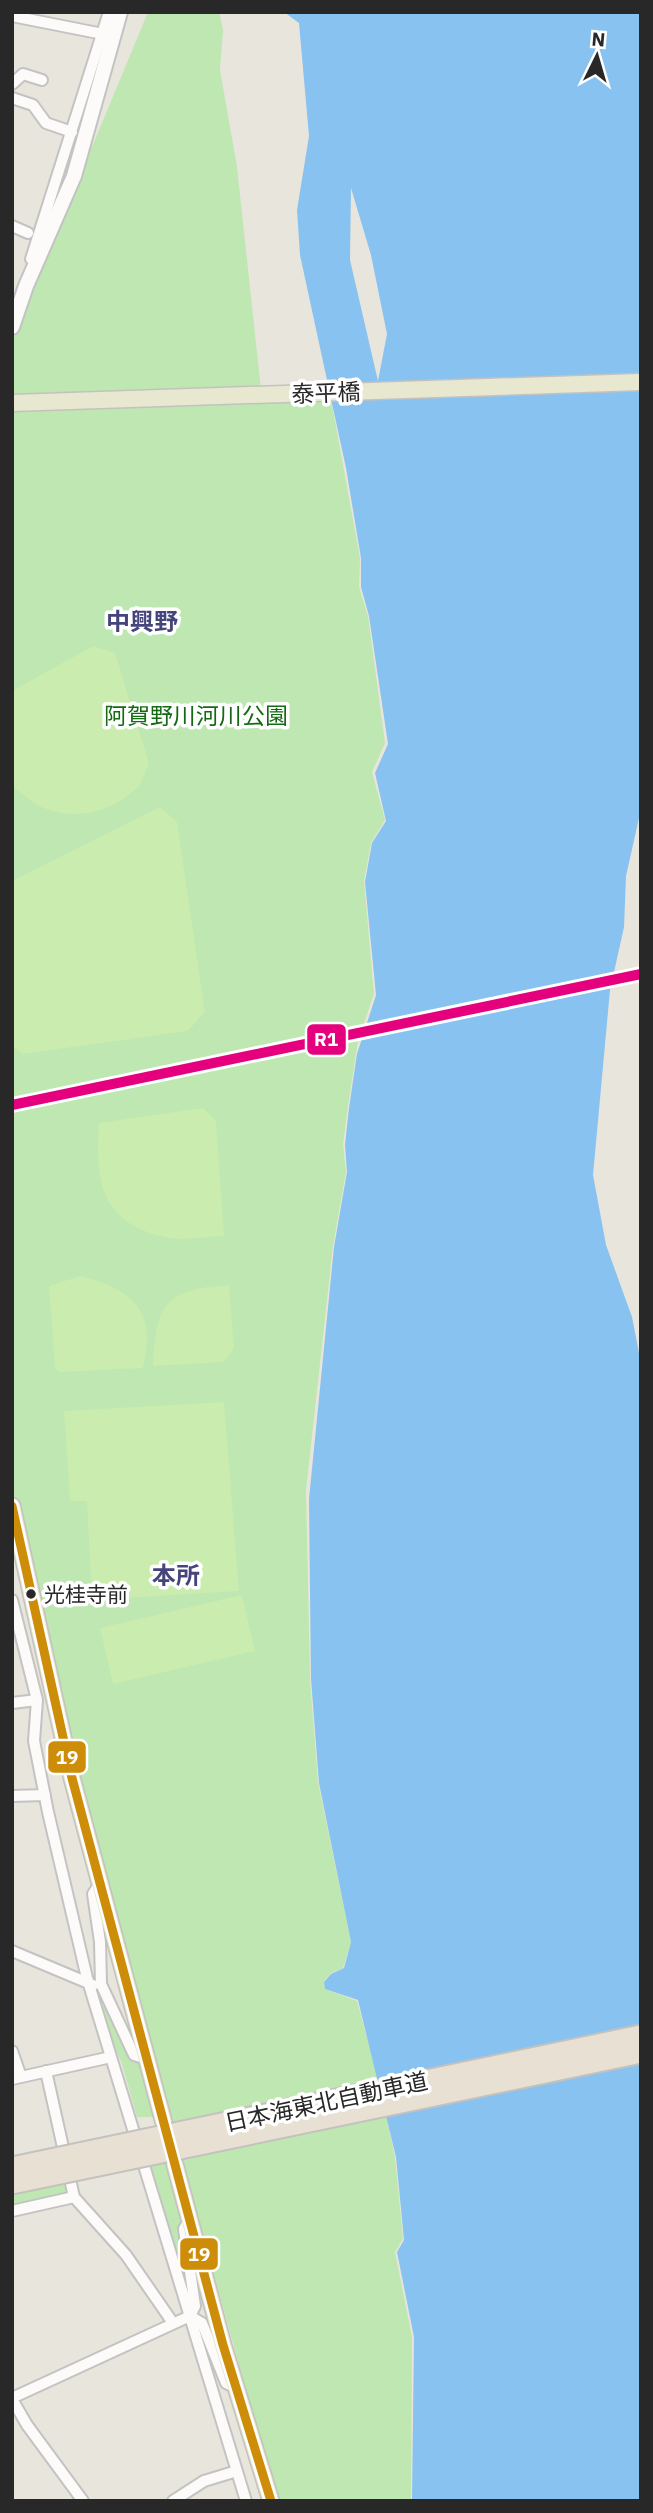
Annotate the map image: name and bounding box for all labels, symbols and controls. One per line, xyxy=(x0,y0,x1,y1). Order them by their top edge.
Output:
north arrow xyxy=(562,21,632,91)
text: N xyxy=(591,27,606,52)
street label: 泰平橋 xyxy=(291,376,361,408)
district label: 中興野 xyxy=(106,605,178,637)
park label: 阿賀野川河川公園 xyxy=(104,700,288,730)
line badge: R1 xyxy=(306,1023,347,1056)
text: R1 xyxy=(314,1027,339,1051)
district label: 本所 xyxy=(152,1559,200,1591)
place label: 光桂寺前 xyxy=(44,1580,128,1608)
marker: 光桂寺前 xyxy=(24,1587,38,1601)
line badge: 19 xyxy=(47,1740,87,1774)
text: 19 xyxy=(56,1745,78,1769)
street label: 日本海東北自動車道 xyxy=(222,2065,430,2137)
line badge: 19 xyxy=(179,2237,219,2271)
text: 19 xyxy=(188,2242,210,2266)

